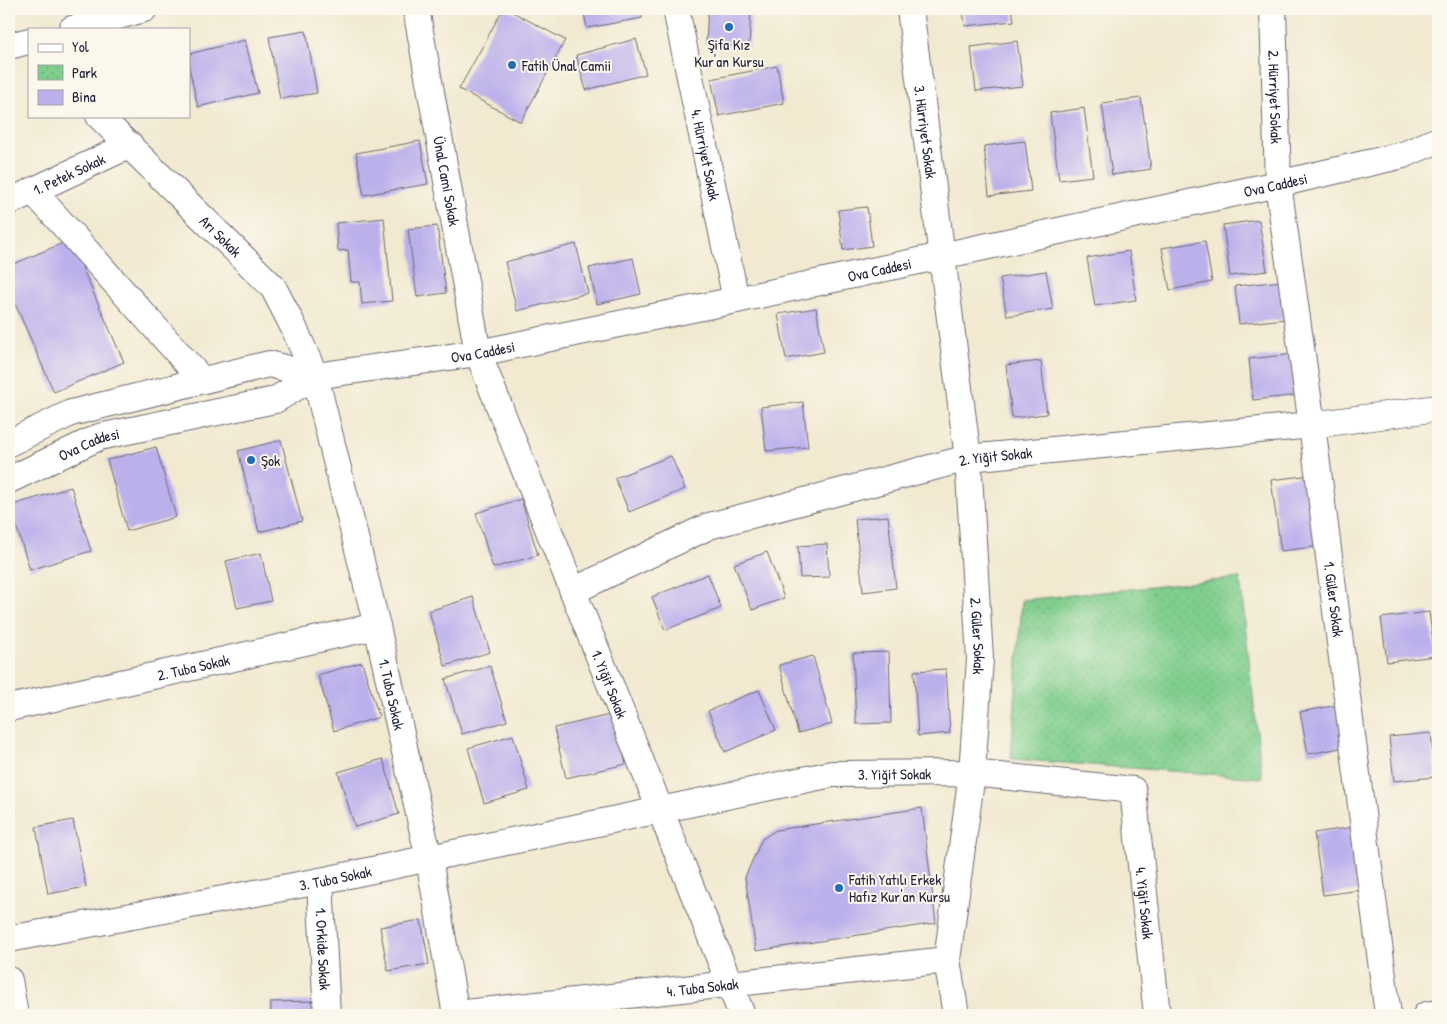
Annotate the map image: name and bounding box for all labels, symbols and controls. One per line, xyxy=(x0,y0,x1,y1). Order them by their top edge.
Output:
marker: Şifa Kız Kur'an Kursu xyxy=(723,21,735,33)
legend xyxy=(28,28,190,118)
place label: Şifa Kız Kur'an Kursu xyxy=(694,34,764,72)
text: Yol xyxy=(72,36,89,57)
street label: 2. Hürriyet Sokak xyxy=(1264,50,1287,144)
place label: Fatih Ünal Camii xyxy=(521,55,611,76)
marker: Fatih Ünal Camii xyxy=(506,59,518,71)
text: Park xyxy=(72,62,97,83)
street label: 3. Hürriyet Sokak xyxy=(909,84,942,180)
text: Bina xyxy=(72,86,96,107)
street label: 4. Hürriyet Sokak xyxy=(686,107,726,202)
street label: Ünal Cami Sokak xyxy=(429,135,465,228)
street label: 1. Petek Sokak xyxy=(29,148,108,200)
street label: Ova Caddesi xyxy=(1242,167,1309,202)
street label: Arı Sokak xyxy=(195,210,247,261)
street label: Ova Caddesi xyxy=(846,252,913,286)
street label: Ova Caddesi xyxy=(449,335,517,367)
street label: Ova Caddesi xyxy=(55,422,121,465)
street label: 2. Yiğit Sokak xyxy=(956,441,1033,471)
place label: Şok xyxy=(261,450,280,471)
marker: Şok xyxy=(245,454,257,466)
street label: 1. Güler Sokak xyxy=(1319,560,1350,638)
street label: 2. Güler Sokak xyxy=(966,597,991,675)
street label: 1. Yiğit Sokak xyxy=(587,647,633,721)
street label: 2. Tuba Sokak xyxy=(155,649,232,685)
street label: 1. Tuba Sokak xyxy=(374,657,410,732)
street label: 3. Yiğit Sokak xyxy=(858,763,931,784)
street label: 3. Tuba Sokak xyxy=(297,860,373,895)
street label: 4. Yiğit Sokak xyxy=(1131,866,1159,940)
place label: Fatih Yatılı Erkek Hafız Kur'an Kursu xyxy=(848,869,950,907)
marker: Fatih Yatılı Erkek Hafız Kur'an Kursu xyxy=(833,882,845,894)
street label: 1. Orkide Sokak xyxy=(311,907,336,991)
street label: 4. Tuba Sokak xyxy=(665,973,740,1001)

